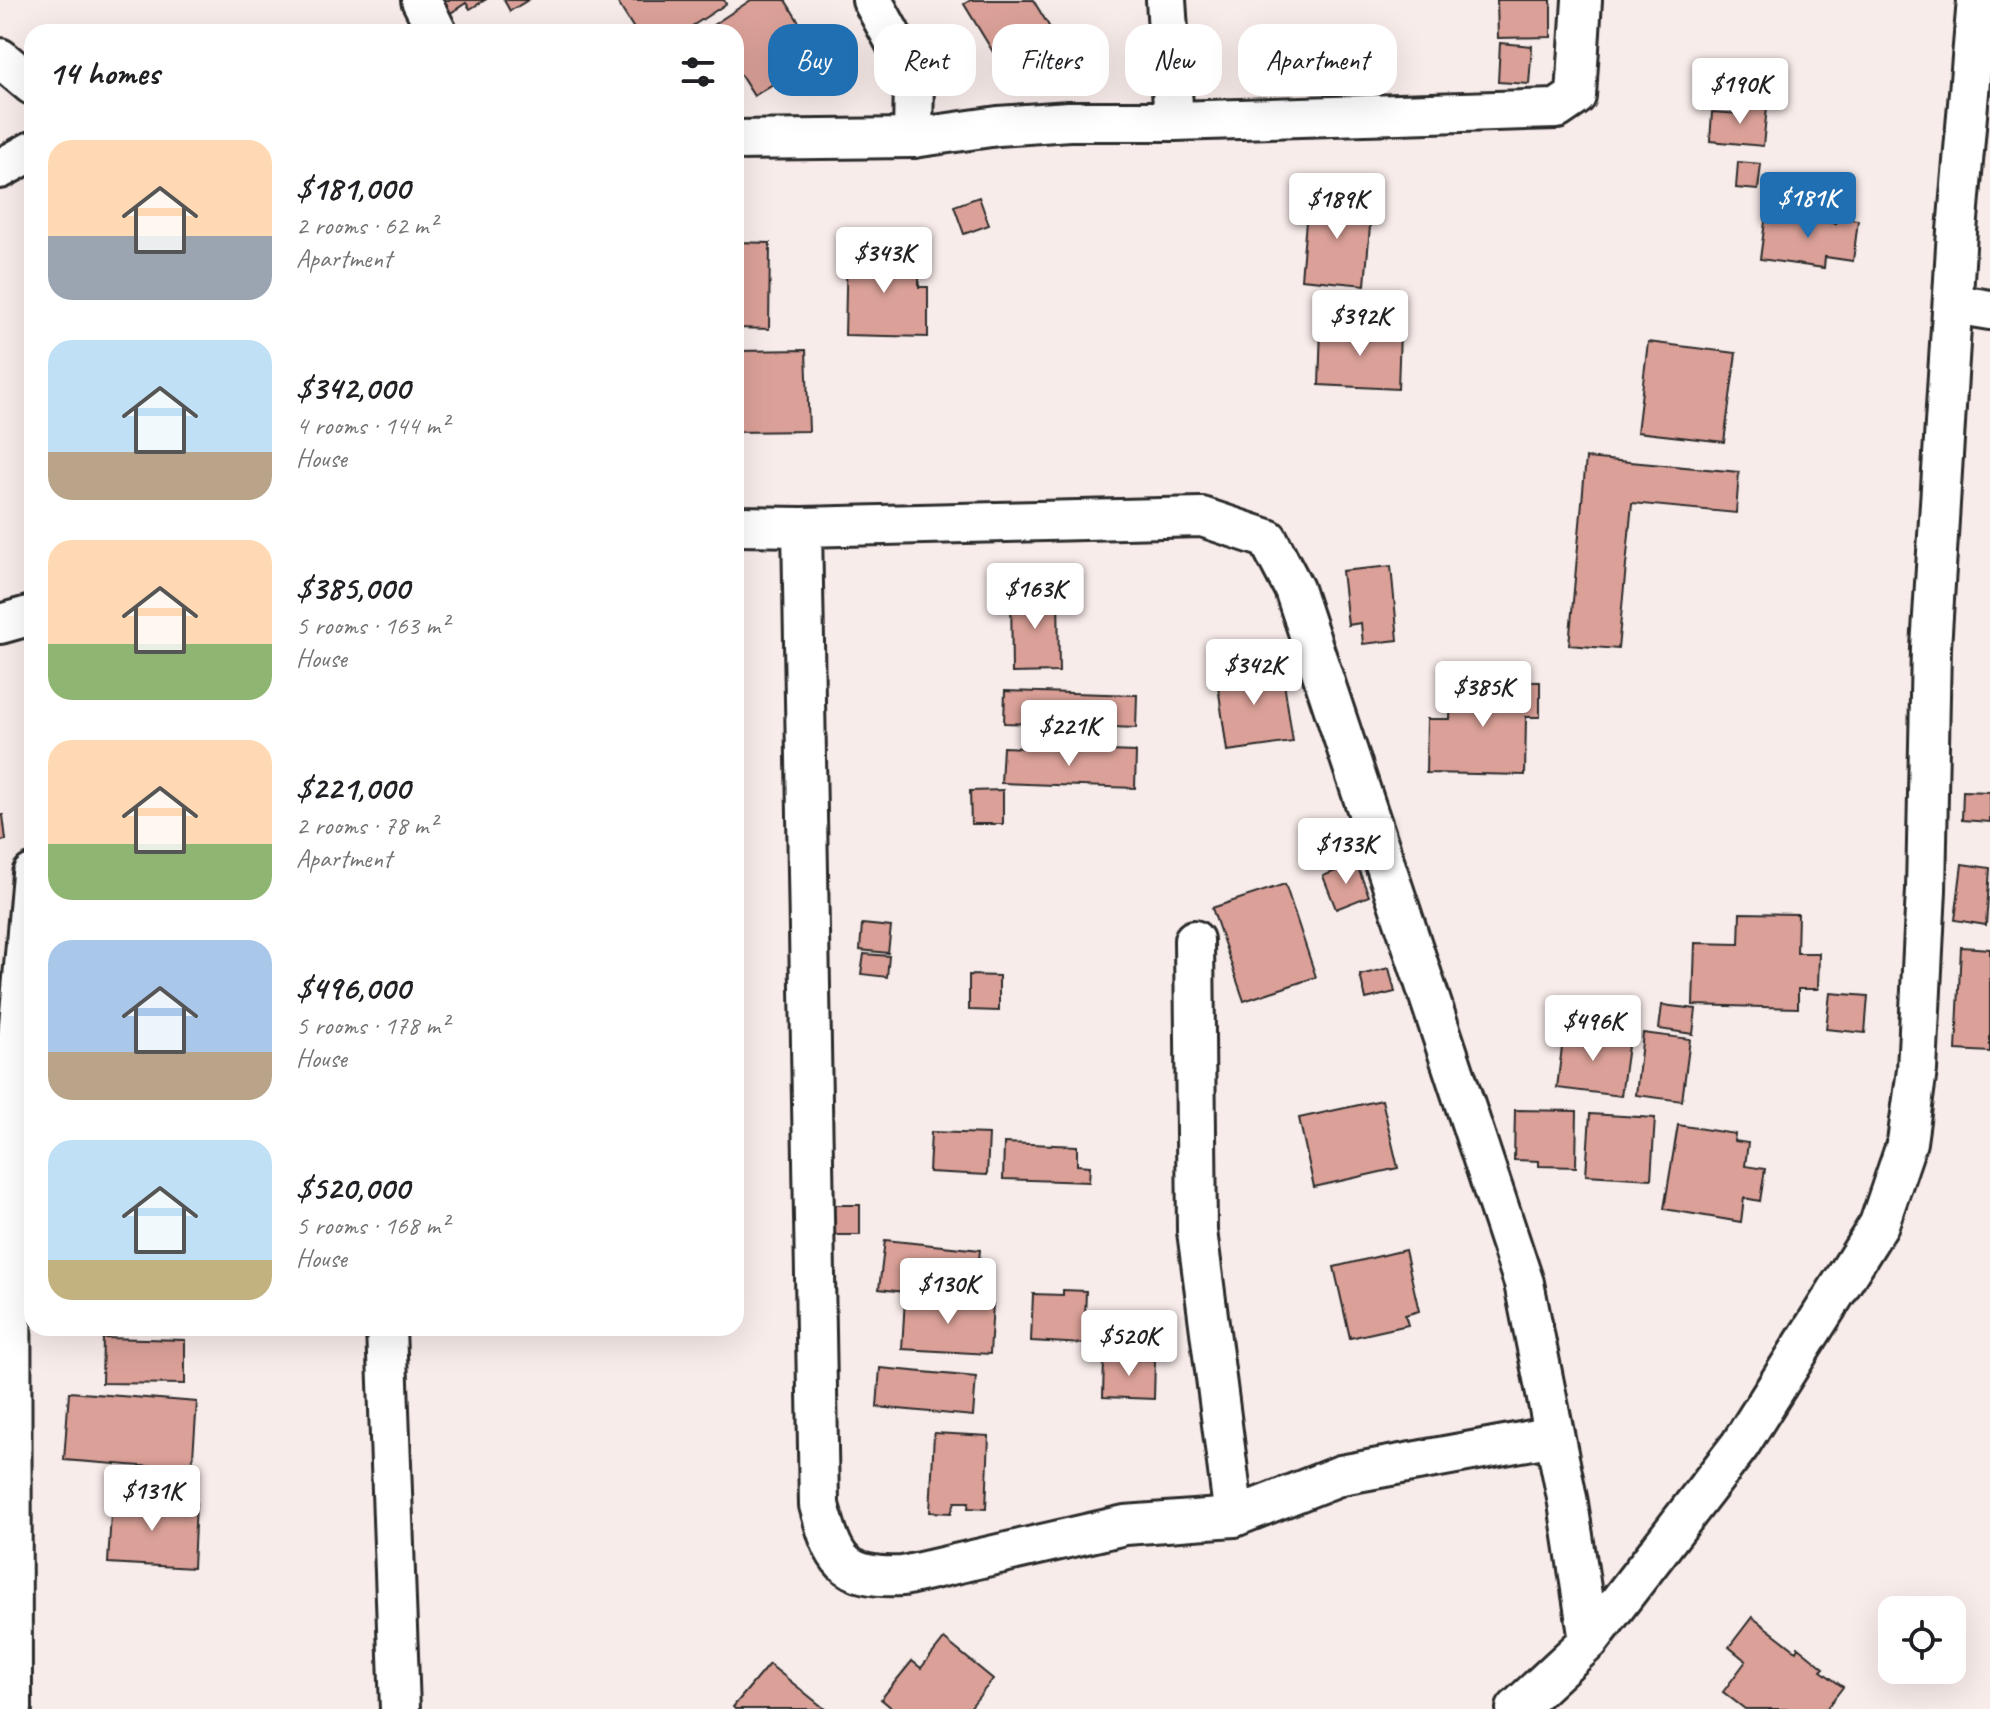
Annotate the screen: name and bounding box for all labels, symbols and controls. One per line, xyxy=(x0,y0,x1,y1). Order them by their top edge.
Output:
chip: Buy xyxy=(768,24,858,96)
chip: Rent xyxy=(874,24,976,96)
chip: Filters xyxy=(992,24,1109,96)
chip: New xyxy=(1125,24,1222,96)
chip: Apartment xyxy=(1238,24,1397,96)
icon: filters xyxy=(676,50,720,94)
text: 14 homes xyxy=(48,51,159,94)
pin: $190K xyxy=(1684,58,1796,126)
text: $190K xyxy=(1710,67,1770,100)
text: $181,000 xyxy=(296,166,410,209)
icon: home xyxy=(112,172,208,268)
pin: $181K xyxy=(1752,172,1864,240)
pin: $189K xyxy=(1281,173,1393,241)
text: $181K xyxy=(1778,181,1838,214)
text: $189K xyxy=(1307,182,1367,215)
text: 2 rooms · 62 m² xyxy=(296,209,437,242)
pin: $343K xyxy=(828,227,940,295)
text: $343K xyxy=(854,236,914,269)
text: Apartment xyxy=(296,242,392,275)
pin: $392K xyxy=(1304,290,1416,358)
text: $392K xyxy=(1330,299,1390,332)
text: $342,000 xyxy=(296,366,410,409)
icon: home xyxy=(112,372,208,468)
text: 4 rooms · 144 m² xyxy=(296,409,448,442)
text: House xyxy=(296,442,347,475)
pin: $163K xyxy=(979,563,1091,631)
text: $385,000 xyxy=(296,566,409,609)
icon: home xyxy=(112,572,208,668)
text: $163K xyxy=(1005,572,1065,605)
text: 5 rooms · 163 m² xyxy=(296,609,448,642)
pin: $342K xyxy=(1198,639,1310,707)
text: House xyxy=(296,642,347,675)
text: $342K xyxy=(1224,648,1284,681)
pin: $385K xyxy=(1427,661,1539,729)
text: $385K xyxy=(1453,670,1513,703)
pin: $221K xyxy=(1013,700,1125,768)
text: $221K xyxy=(1039,709,1099,742)
text: $221,000 xyxy=(296,766,410,809)
icon: home xyxy=(112,772,208,868)
text: 2 rooms · 78 m² xyxy=(296,809,437,842)
pin: $133K xyxy=(1290,818,1402,886)
text: $133K xyxy=(1316,827,1376,860)
text: Apartment xyxy=(296,842,392,875)
text: $496,000 xyxy=(296,966,410,1009)
icon: home xyxy=(112,972,208,1068)
pin: $496K xyxy=(1537,995,1649,1063)
text: $496K xyxy=(1563,1004,1623,1037)
text: 5 rooms · 178 m² xyxy=(296,1009,448,1042)
text: House xyxy=(296,1042,347,1075)
text: $520,000 xyxy=(296,1166,409,1209)
icon: home xyxy=(112,1172,208,1268)
text: 5 rooms · 168 m² xyxy=(296,1209,448,1242)
text: House xyxy=(296,1242,347,1275)
pin: $130K xyxy=(892,1258,1004,1326)
text: $130K xyxy=(918,1267,978,1300)
pin: $520K xyxy=(1073,1310,1185,1378)
text: $520K xyxy=(1099,1319,1159,1352)
pin: $131K xyxy=(96,1465,208,1533)
text: $131K xyxy=(122,1474,182,1507)
map controls xyxy=(1878,1596,1966,1684)
button: locate xyxy=(1878,1596,1966,1684)

